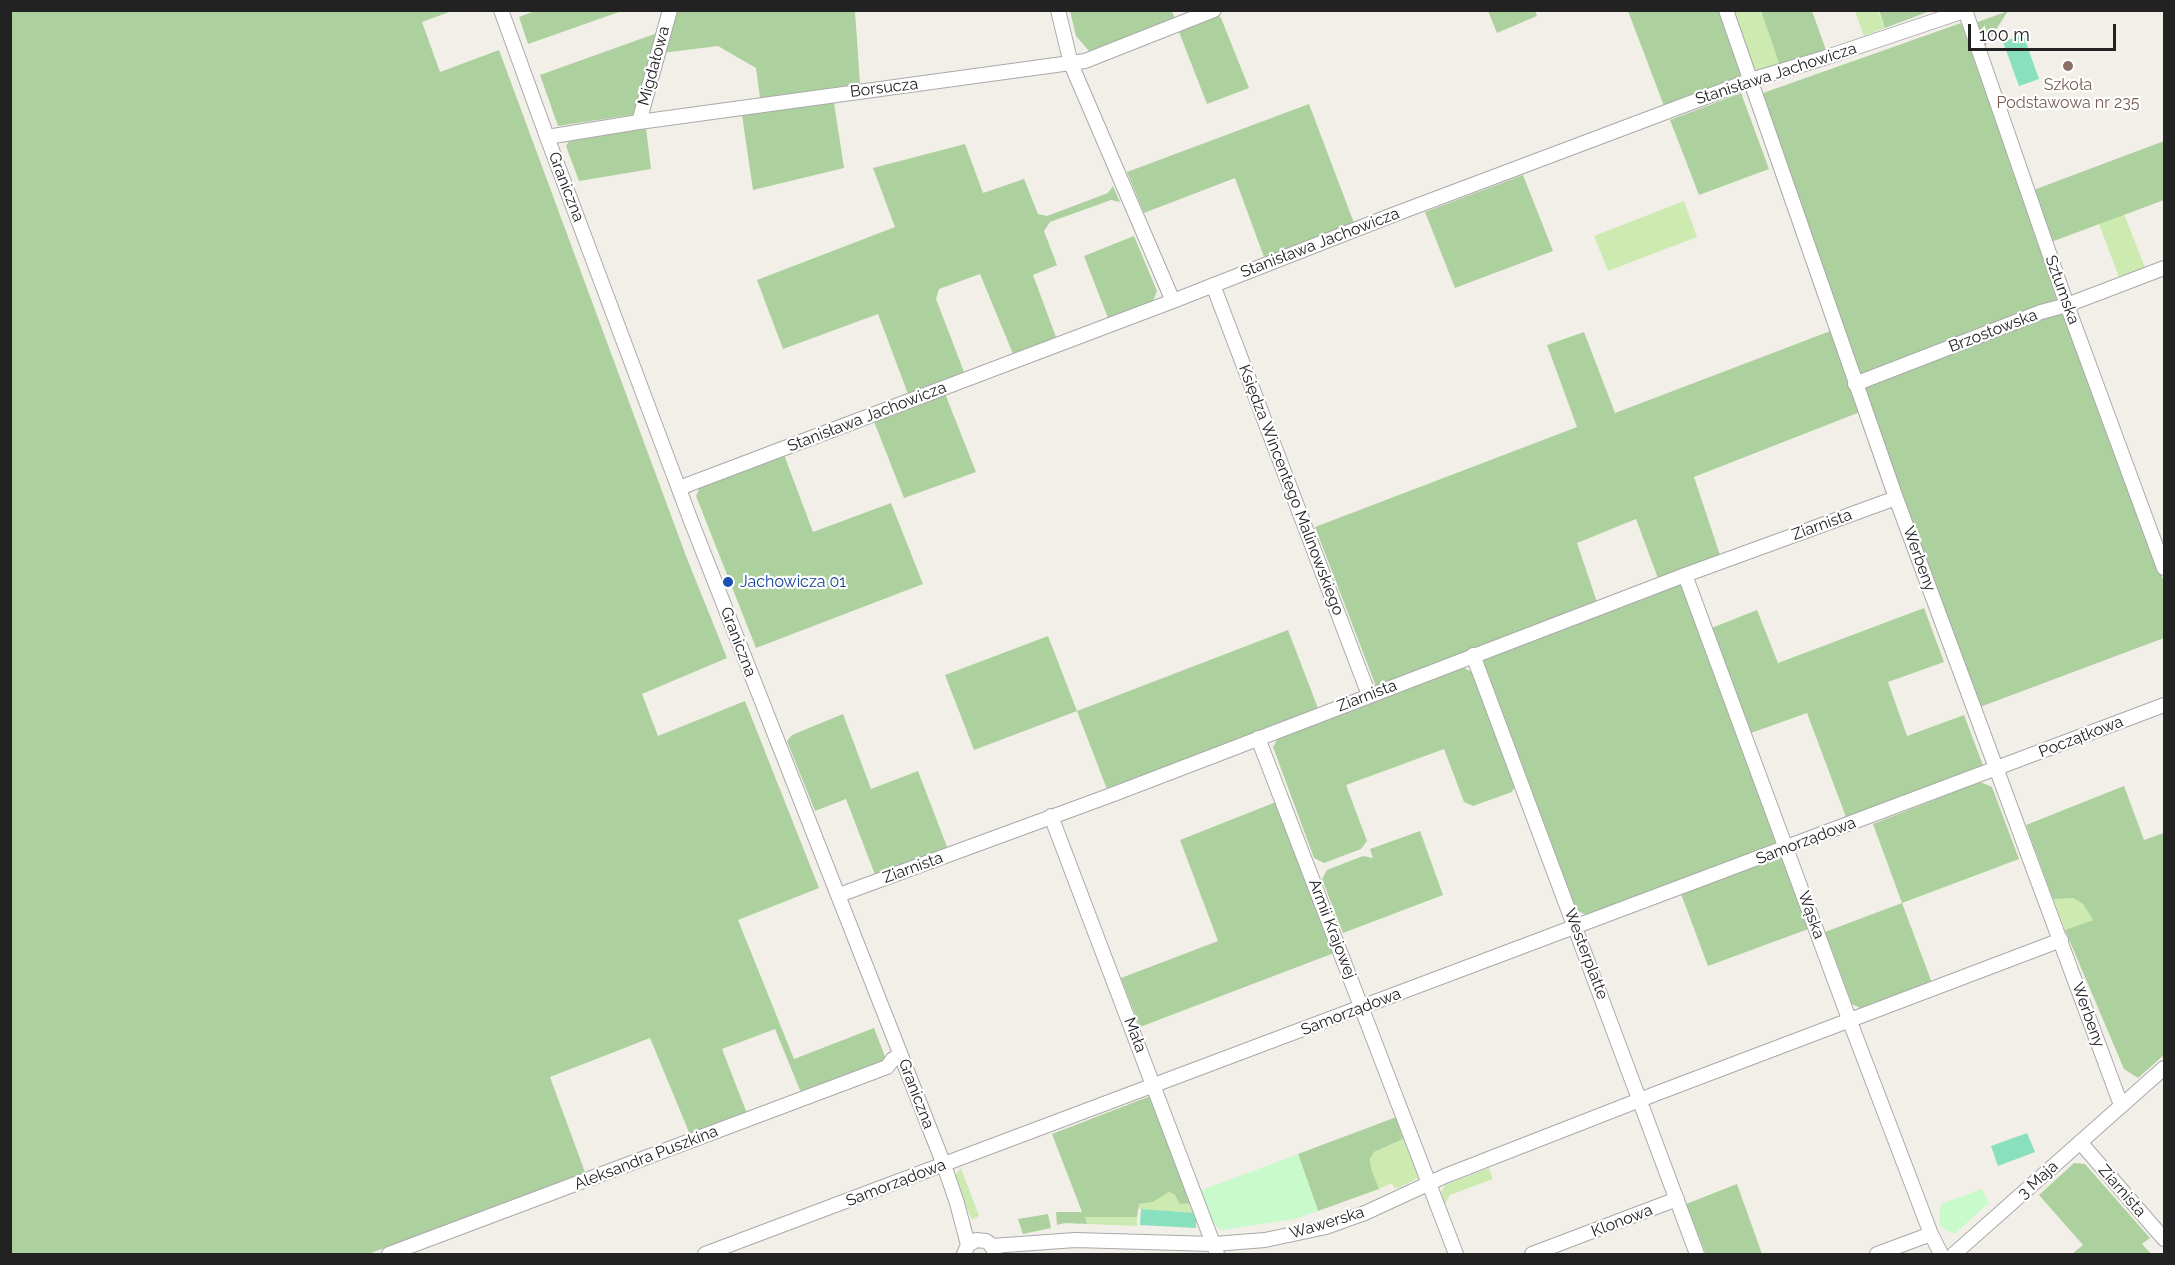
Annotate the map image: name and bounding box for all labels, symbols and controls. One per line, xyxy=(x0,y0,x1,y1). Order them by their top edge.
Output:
scale bar xyxy=(1971,12,2120,50)
street label: Migdałowa xyxy=(634,24,674,108)
text: 100 m xyxy=(1979,24,2030,45)
street label: Stanisława Jachowicza xyxy=(1693,39,1859,109)
marker: Szkoła Podstawowa nr 235 xyxy=(2061,59,2075,73)
street label: Borsucza xyxy=(849,74,919,102)
place label: Szkoła Podstawowa nr 235 xyxy=(1997,75,2139,113)
street label: Graniczna xyxy=(544,149,588,225)
street label: Stanisława Jachowicza xyxy=(1238,204,1402,282)
street label: Sztumska xyxy=(2041,253,2083,327)
street label: Brzostowska xyxy=(1946,305,2040,357)
street label: Księdza Wincentego Malinowskiego xyxy=(1234,362,1348,618)
street label: Stanisława Jachowicza xyxy=(785,378,949,456)
street label: Ziarnista xyxy=(1789,505,1855,545)
street label: Werbeny xyxy=(1898,524,1940,594)
place label: Jachowicza 01 xyxy=(740,572,846,592)
marker: Jachowicza 01 xyxy=(721,575,735,589)
street label: Graniczna xyxy=(716,604,760,680)
street label: Ziarnista xyxy=(1334,676,1400,716)
street label: Początkowa xyxy=(2036,712,2126,762)
street label: Samorządowa xyxy=(1753,813,1859,869)
street label: Ziarnista xyxy=(880,848,946,888)
street label: Armii Krajowej xyxy=(1304,876,1360,982)
street label: Wąska xyxy=(1794,888,1828,942)
street label: Westerplatte xyxy=(1560,906,1612,1002)
street label: Werbeny xyxy=(2067,980,2109,1050)
street label: Samorządowa xyxy=(1298,984,1404,1040)
street label: Mała xyxy=(1120,1015,1150,1055)
street label: Graniczna xyxy=(894,1056,938,1132)
street label: Aleksandra Puszkina xyxy=(572,1122,720,1194)
street label: Samorządowa xyxy=(843,1155,949,1211)
street label: 3 Maja xyxy=(2014,1157,2062,1203)
street label: Ziarnista xyxy=(2094,1161,2150,1221)
street label: Klonowa xyxy=(1589,1201,1655,1241)
street label: Wawerska xyxy=(1287,1203,1367,1243)

